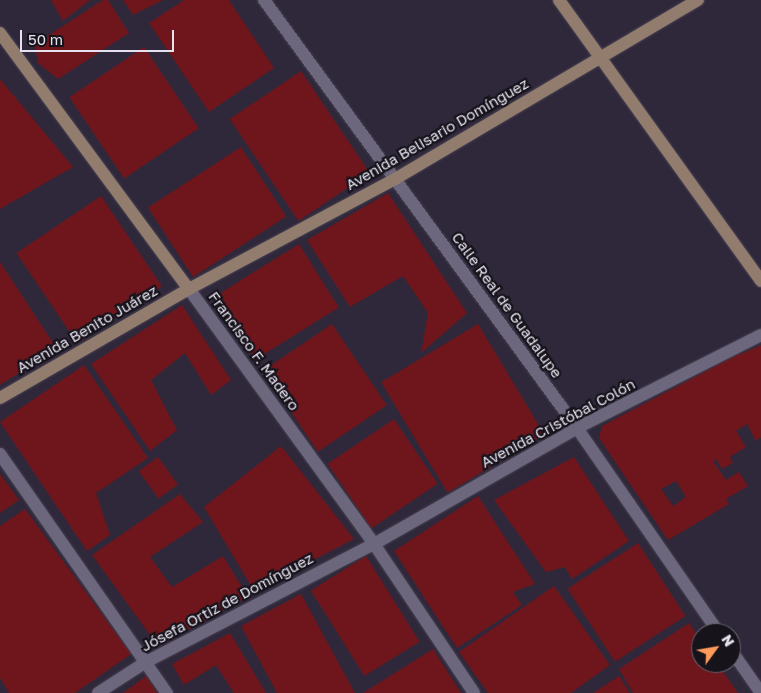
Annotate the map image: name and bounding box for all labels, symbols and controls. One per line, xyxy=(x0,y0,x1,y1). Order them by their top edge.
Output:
scale bar xyxy=(22,20,176,52)
text: 50 m xyxy=(28,30,63,48)
street label: Avenida Belisario Domínguez xyxy=(342,74,532,194)
street label: Calle Real de Guadalupe xyxy=(448,229,566,381)
street label: Avenida Benito Juárez xyxy=(14,281,160,377)
street label: Francisco F. Madero xyxy=(205,288,303,414)
street label: Avenida Cristóbal Colón xyxy=(478,375,638,471)
street label: Jósefa Ortiz de Domínguez xyxy=(138,549,316,655)
north arrow xyxy=(691,623,741,673)
text: N xyxy=(718,631,738,649)

